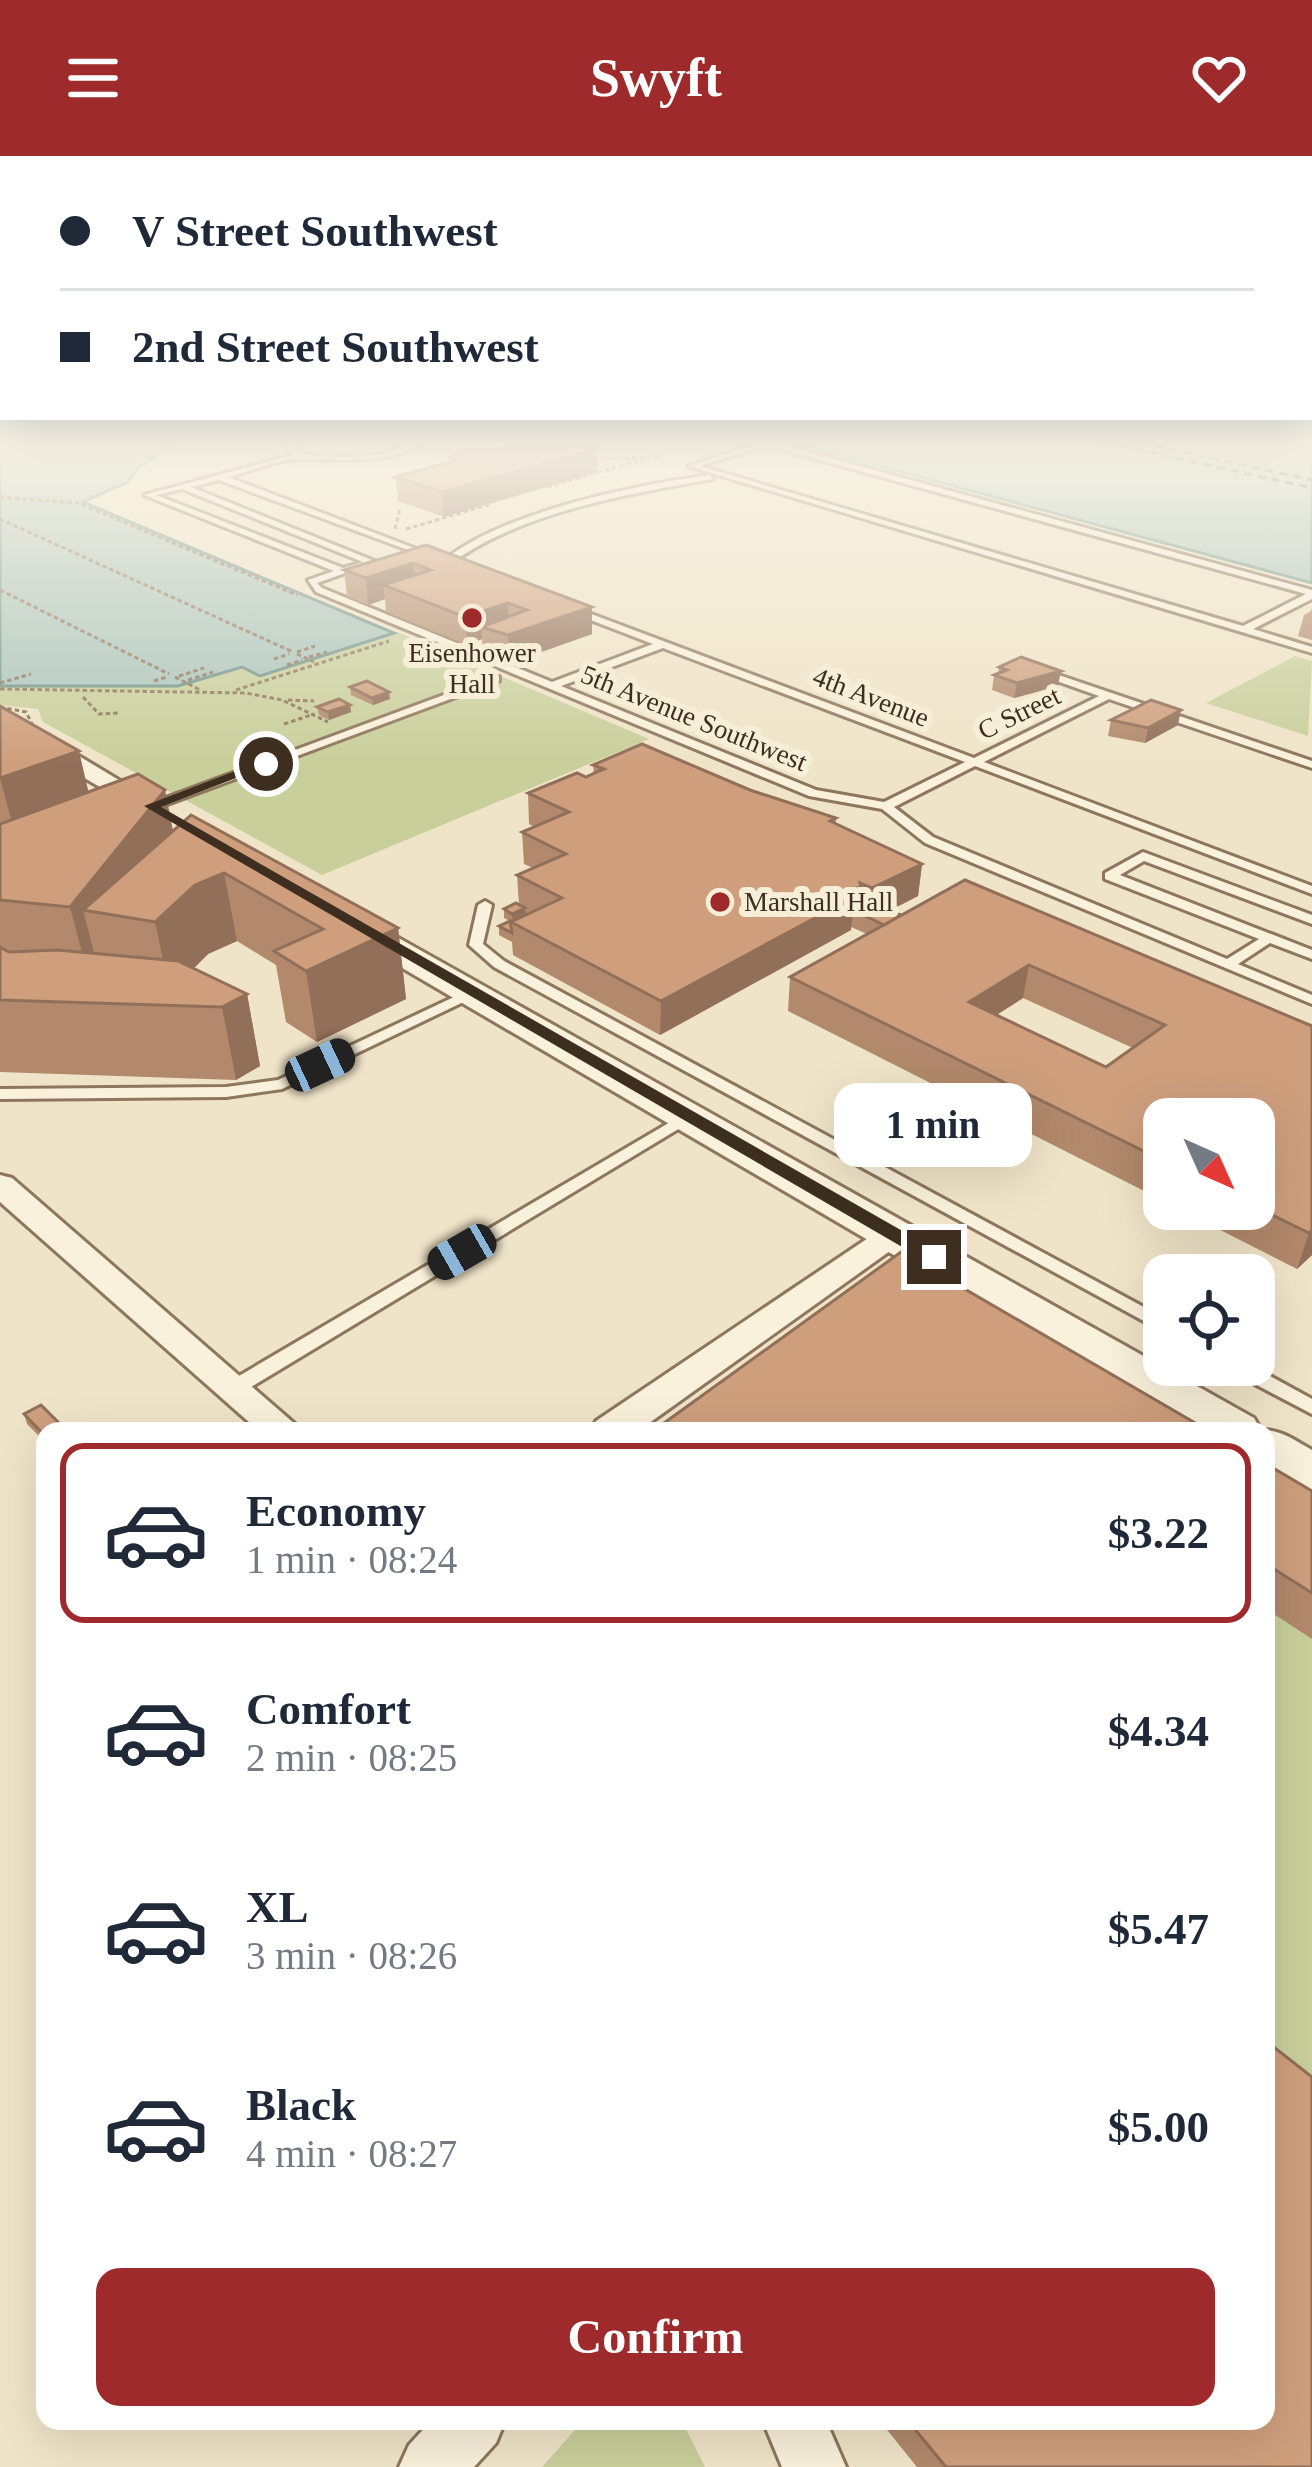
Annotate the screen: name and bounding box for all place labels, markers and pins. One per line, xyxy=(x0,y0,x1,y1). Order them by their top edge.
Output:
marker: Eisenhower Hall xyxy=(459,605,485,631)
place label: Eisenhower Hall xyxy=(408,638,536,699)
place label: Marshall Hall xyxy=(744,887,893,917)
marker: Marshall Hall xyxy=(707,889,733,915)

